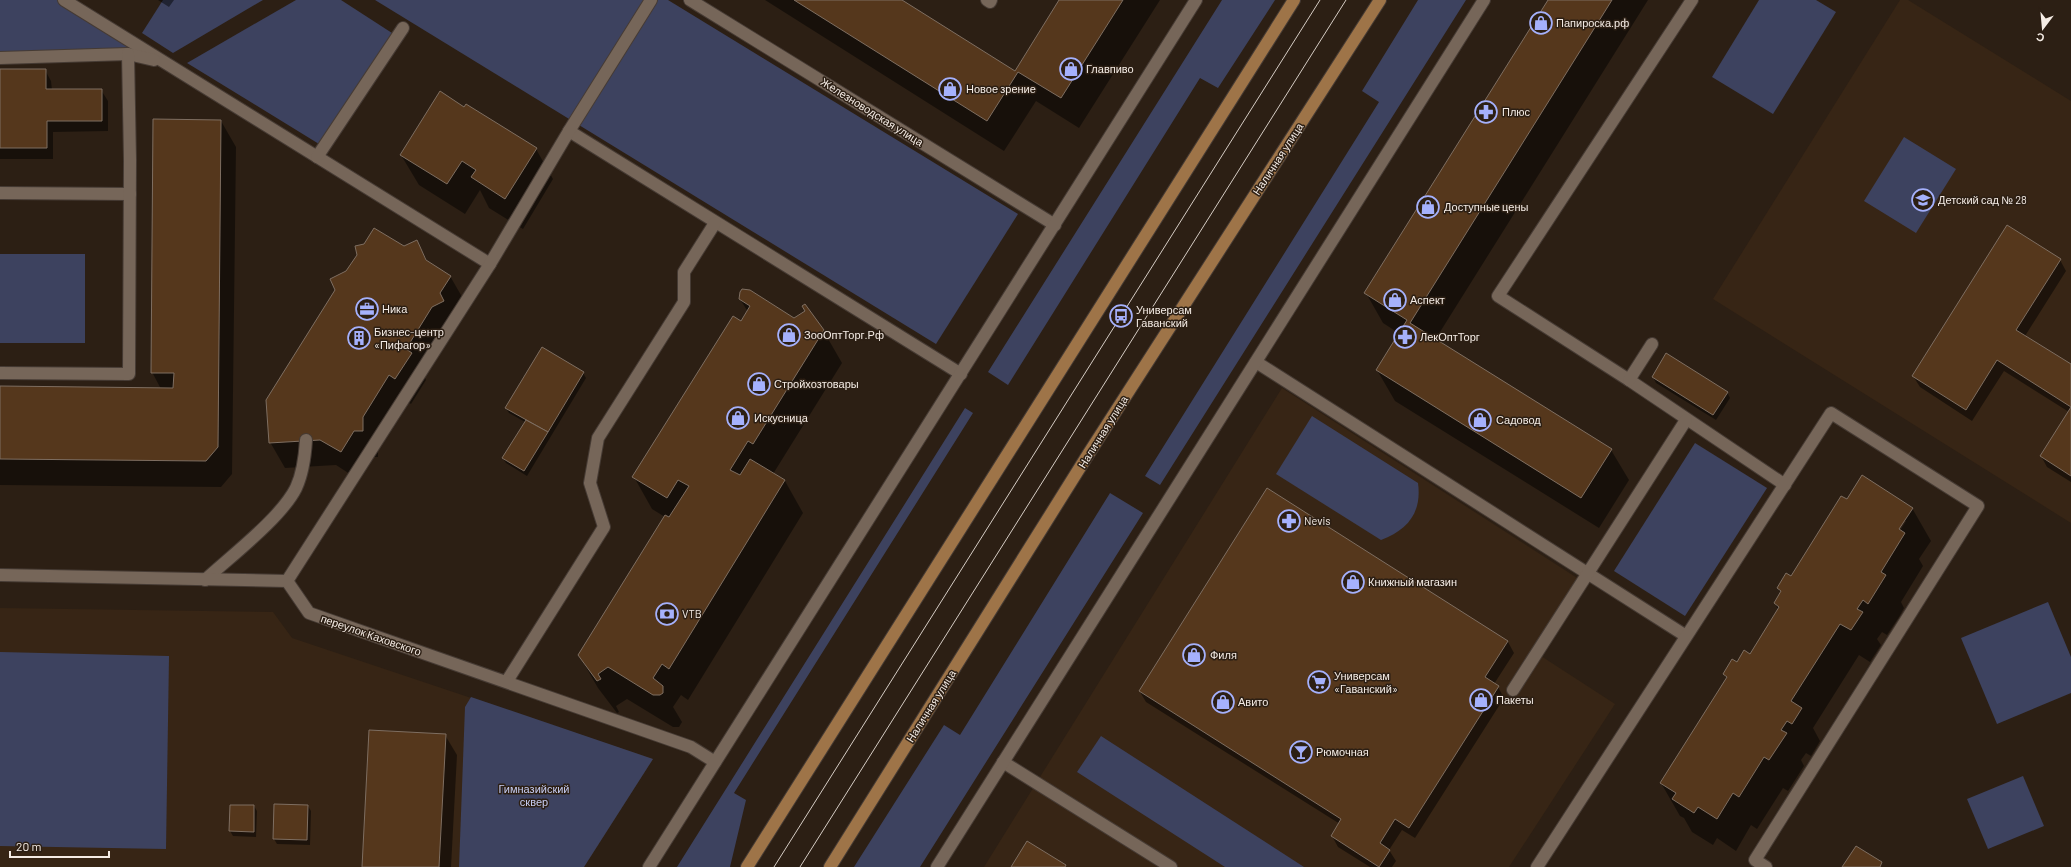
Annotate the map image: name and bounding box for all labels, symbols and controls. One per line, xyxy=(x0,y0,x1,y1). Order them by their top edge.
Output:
north arrow xyxy=(2023,8,2063,48)
shop icon: Папироска.рф xyxy=(1528,10,1554,36)
place label: Папироска.рф xyxy=(1556,16,1629,29)
text: С xyxy=(2034,31,2046,45)
shop icon: Главпиво xyxy=(1058,56,1084,82)
place label: Главпиво xyxy=(1086,62,1134,75)
street label: Железноводская улица xyxy=(819,75,927,149)
shop icon: Новое зрение xyxy=(937,76,963,102)
place label: Новое зрение xyxy=(966,82,1036,95)
pharmacy icon: Плюс xyxy=(1473,99,1499,125)
place label: Плюс xyxy=(1502,105,1531,118)
street label: Наличная улица xyxy=(1250,120,1306,197)
school or university icon: Детский сад № 28 xyxy=(1910,187,1936,213)
place label: Детский сад № 28 xyxy=(1938,193,2027,206)
shop icon: Доступные цены xyxy=(1415,194,1441,220)
place label: Доступные цены xyxy=(1444,200,1528,213)
shop icon: Аспект xyxy=(1382,287,1408,313)
place label: Аспект xyxy=(1410,293,1445,306)
office icon: Ника xyxy=(354,296,380,322)
place label: Ника xyxy=(382,302,408,315)
bus stop icon: Универсам Гаванский xyxy=(1108,303,1134,329)
place label: Универсам Гаванский xyxy=(1136,303,1192,329)
shop icon: ЗооОптТорг.Рф xyxy=(776,322,802,348)
pharmacy icon: ЛекОптТорг xyxy=(1392,324,1418,350)
building icon: Бизнес-центр «Пифагор» xyxy=(346,325,372,351)
place label: Бизнес-центр «Пифагор» xyxy=(374,325,444,351)
place label: ЗооОптТорг.Рф xyxy=(804,328,884,341)
place label: ЛекОптТорг xyxy=(1420,330,1480,343)
shop icon: Стройхозтовары xyxy=(746,371,772,397)
place label: Стройхозтовары xyxy=(774,377,859,390)
street label: Наличная улица xyxy=(1075,392,1131,470)
shop icon: Искусница xyxy=(725,405,751,431)
shop icon: Садовод xyxy=(1467,407,1493,433)
place label: Искусница xyxy=(754,411,809,424)
place label: Садовод xyxy=(1496,413,1541,426)
pharmacy icon: Nevis xyxy=(1276,508,1302,534)
place label: Nevis xyxy=(1304,514,1330,527)
shop icon: Книжный магазин xyxy=(1340,569,1366,595)
place label: Книжный магазин xyxy=(1368,575,1457,588)
bank icon: VTB xyxy=(654,601,680,627)
place label: VTB xyxy=(682,607,702,620)
street label: переулок Каховского xyxy=(319,611,423,658)
shop icon: Филя xyxy=(1181,642,1207,668)
place label: Филя xyxy=(1210,648,1237,661)
street label: Наличная улица xyxy=(903,666,959,744)
supermarket icon: Универсам «Гаванский» xyxy=(1306,669,1332,695)
place label: Универсам «Гаванский» xyxy=(1334,669,1398,695)
shop icon: Пакеты xyxy=(1468,687,1494,713)
shop icon: Авито xyxy=(1210,689,1236,715)
place label: Пакеты xyxy=(1496,693,1534,706)
place label: Авито xyxy=(1238,695,1268,708)
bar icon: Рюмочная xyxy=(1288,739,1314,765)
place label: Рюмочная xyxy=(1316,745,1369,758)
park label: Гимназийский сквер xyxy=(498,782,570,808)
scale bar xyxy=(10,833,109,859)
text: 20 m xyxy=(16,839,42,853)

